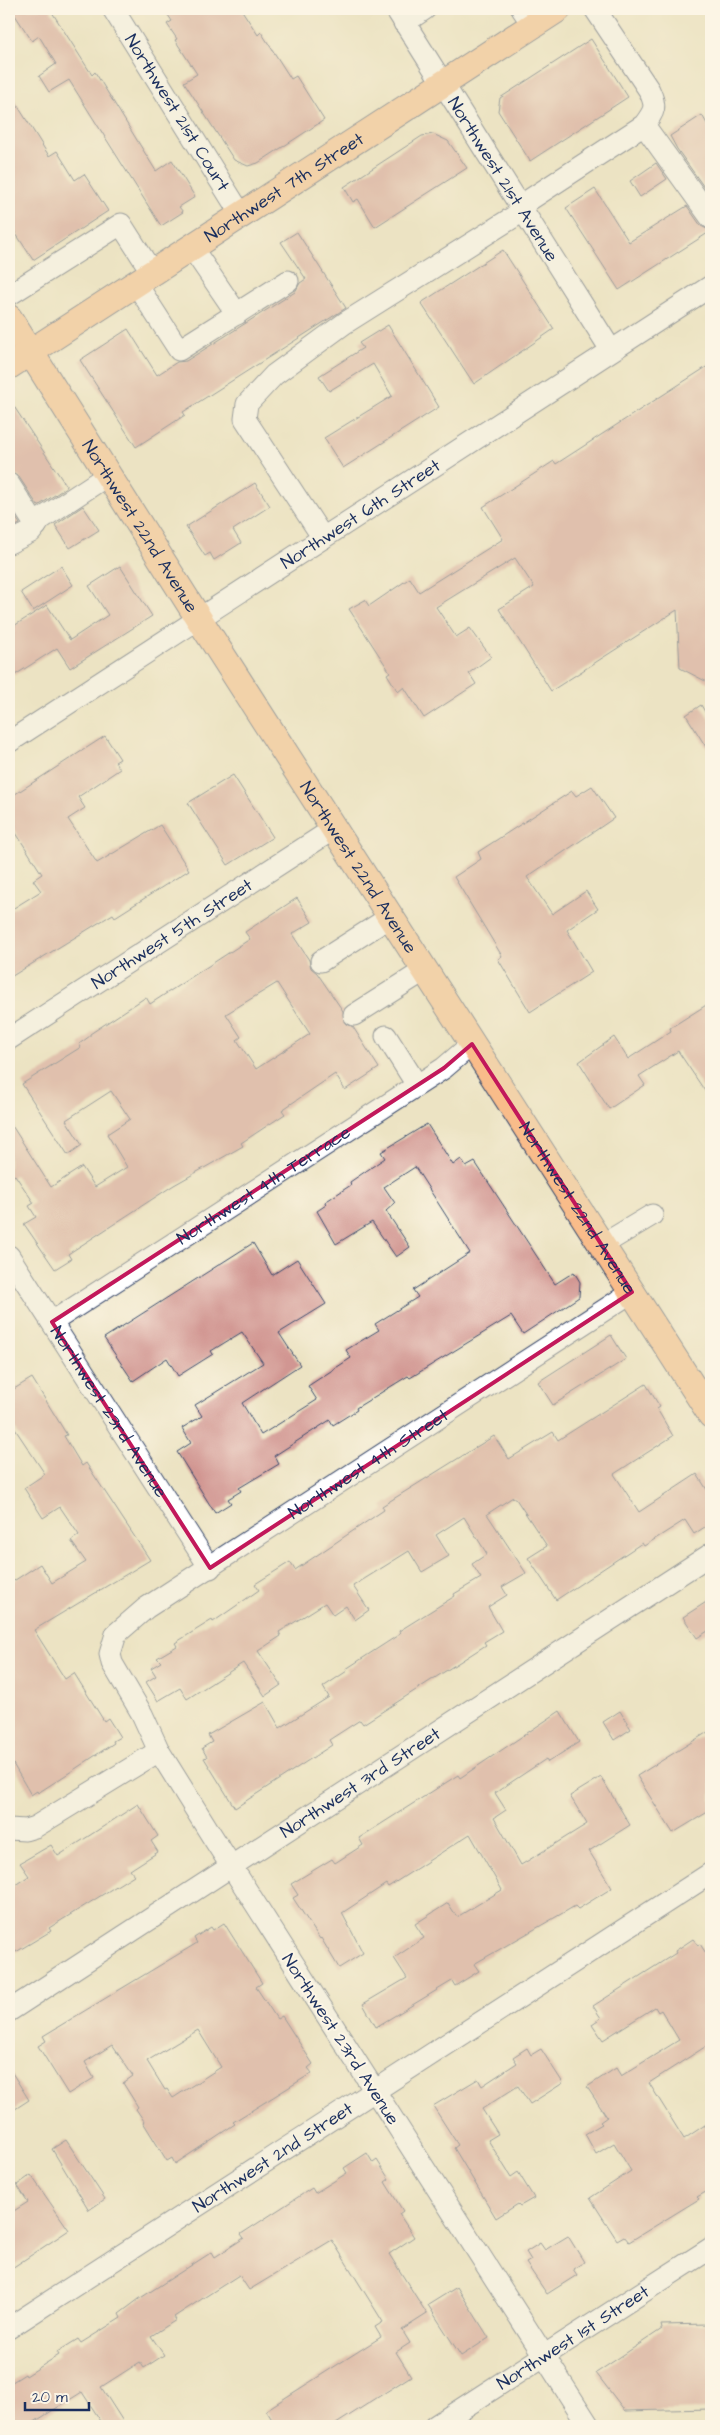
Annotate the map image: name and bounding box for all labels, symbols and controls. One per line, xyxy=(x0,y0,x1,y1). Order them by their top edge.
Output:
street label: Northwest 21st Court xyxy=(119,29,236,197)
street label: Northwest 21st Avenue xyxy=(442,92,564,267)
street label: Northwest 7th Street xyxy=(200,126,369,249)
street label: Northwest 22nd Avenue xyxy=(76,435,204,618)
street label: Northwest 6th Street xyxy=(276,453,446,575)
street label: Northwest 22nd Avenue xyxy=(294,777,423,959)
street label: Northwest 5th Street xyxy=(87,872,258,995)
street label: Northwest 22nd Avenue xyxy=(513,1117,642,1299)
street label: Northwest 4th Terrace xyxy=(172,1120,356,1251)
street label: Northwest 23rd Avenue xyxy=(44,1321,174,1503)
street label: Northwest 4th Street xyxy=(283,1402,454,1525)
street label: Northwest 3rd Street xyxy=(275,1721,446,1844)
street label: Northwest 23rd Avenue xyxy=(276,1949,406,2130)
street label: Northwest 2nd Street xyxy=(188,2096,359,2219)
street label: Northwest 1st Street xyxy=(492,2279,655,2396)
scale bar xyxy=(25,2380,89,2412)
text: 20 m xyxy=(32,2387,68,2408)

